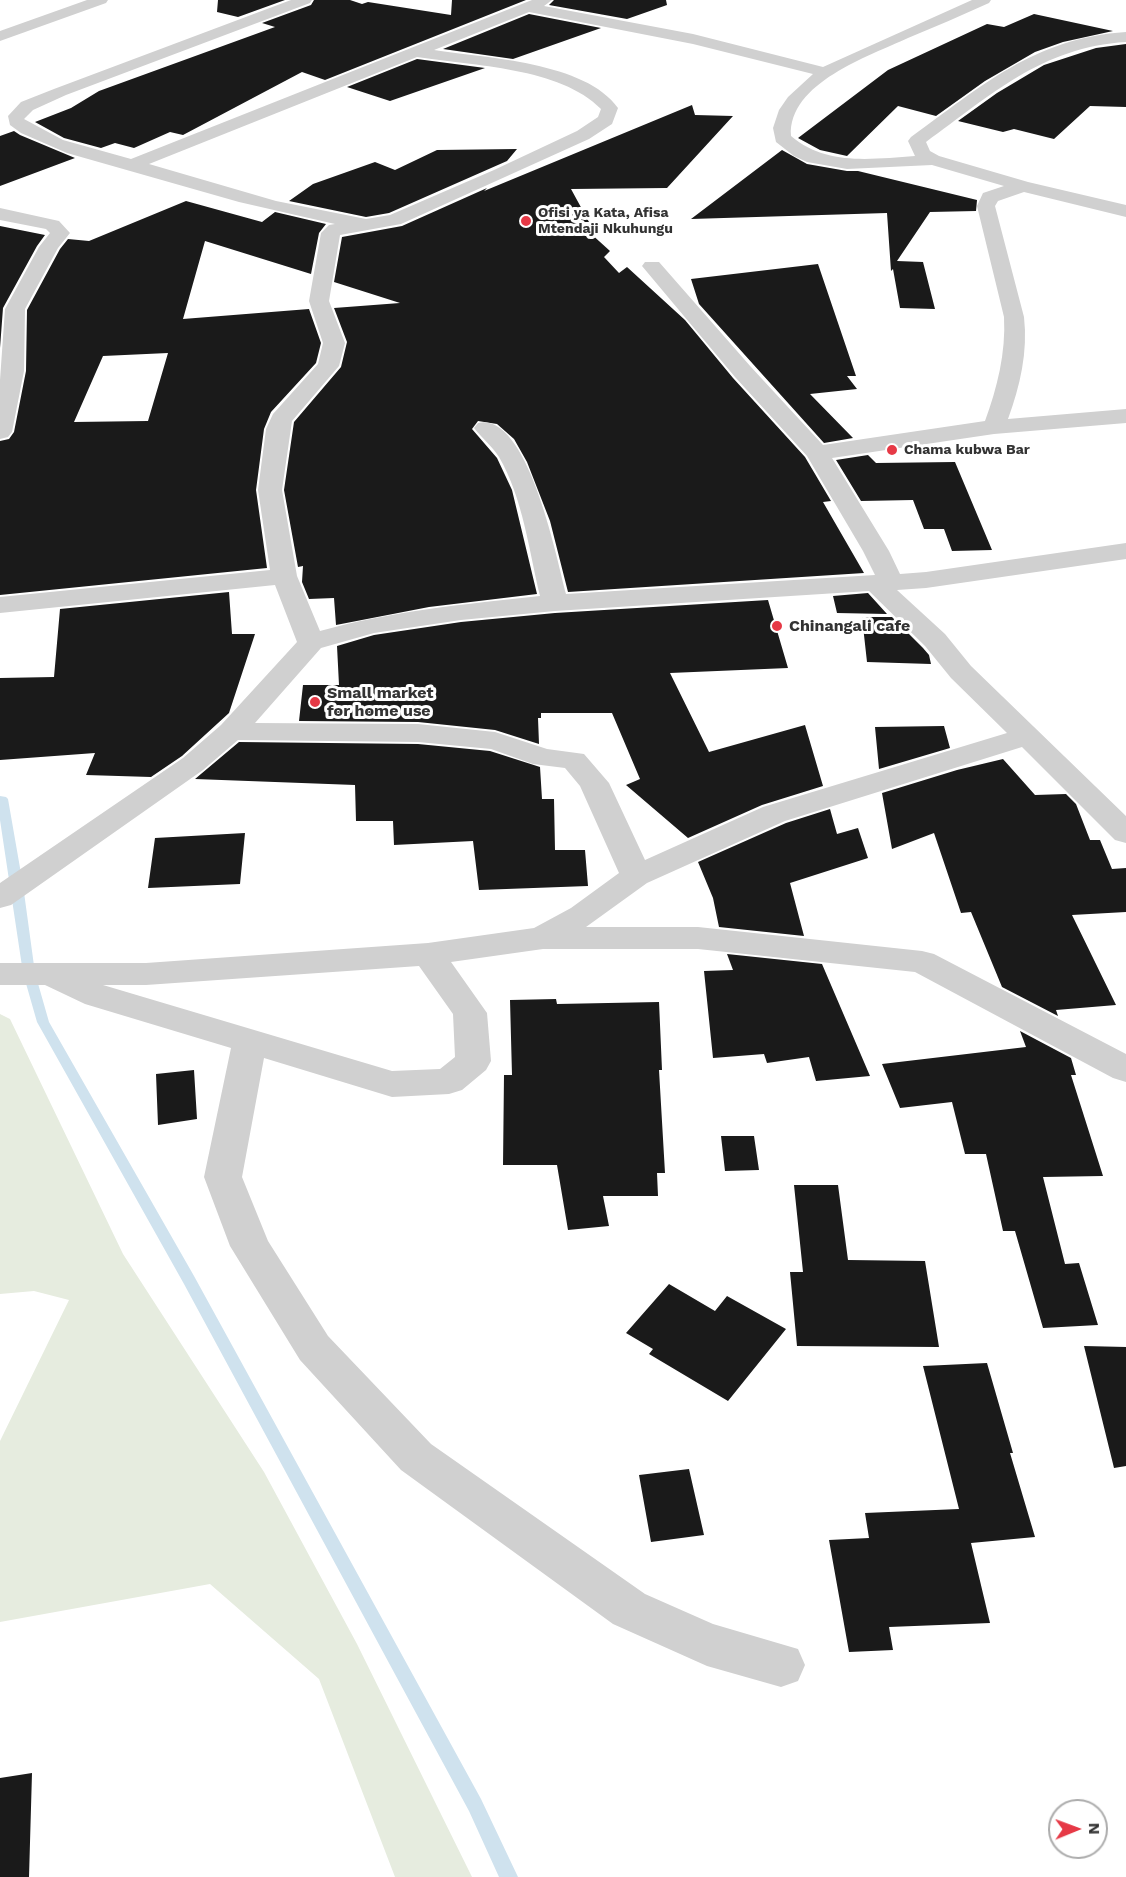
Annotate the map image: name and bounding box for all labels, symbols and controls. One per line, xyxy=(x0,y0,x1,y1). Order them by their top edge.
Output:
place label: Ofisi ya Kata, Afisa Mtendaji Nkuhungu xyxy=(538,205,673,238)
marker: Ofisi ya Kata, Afisa Mtendaji Nkuhungu xyxy=(519,214,533,228)
place label: Chama kubwa Bar xyxy=(904,442,1030,458)
marker: Chama kubwa Bar xyxy=(885,443,899,457)
place label: Chinangali cafe xyxy=(789,616,910,636)
marker: Chinangali cafe xyxy=(770,619,784,633)
place label: Small market for home use xyxy=(327,683,434,721)
marker: Small market for home use xyxy=(308,695,322,709)
north arrow xyxy=(1048,1799,1108,1859)
text: N xyxy=(1085,1823,1104,1835)

